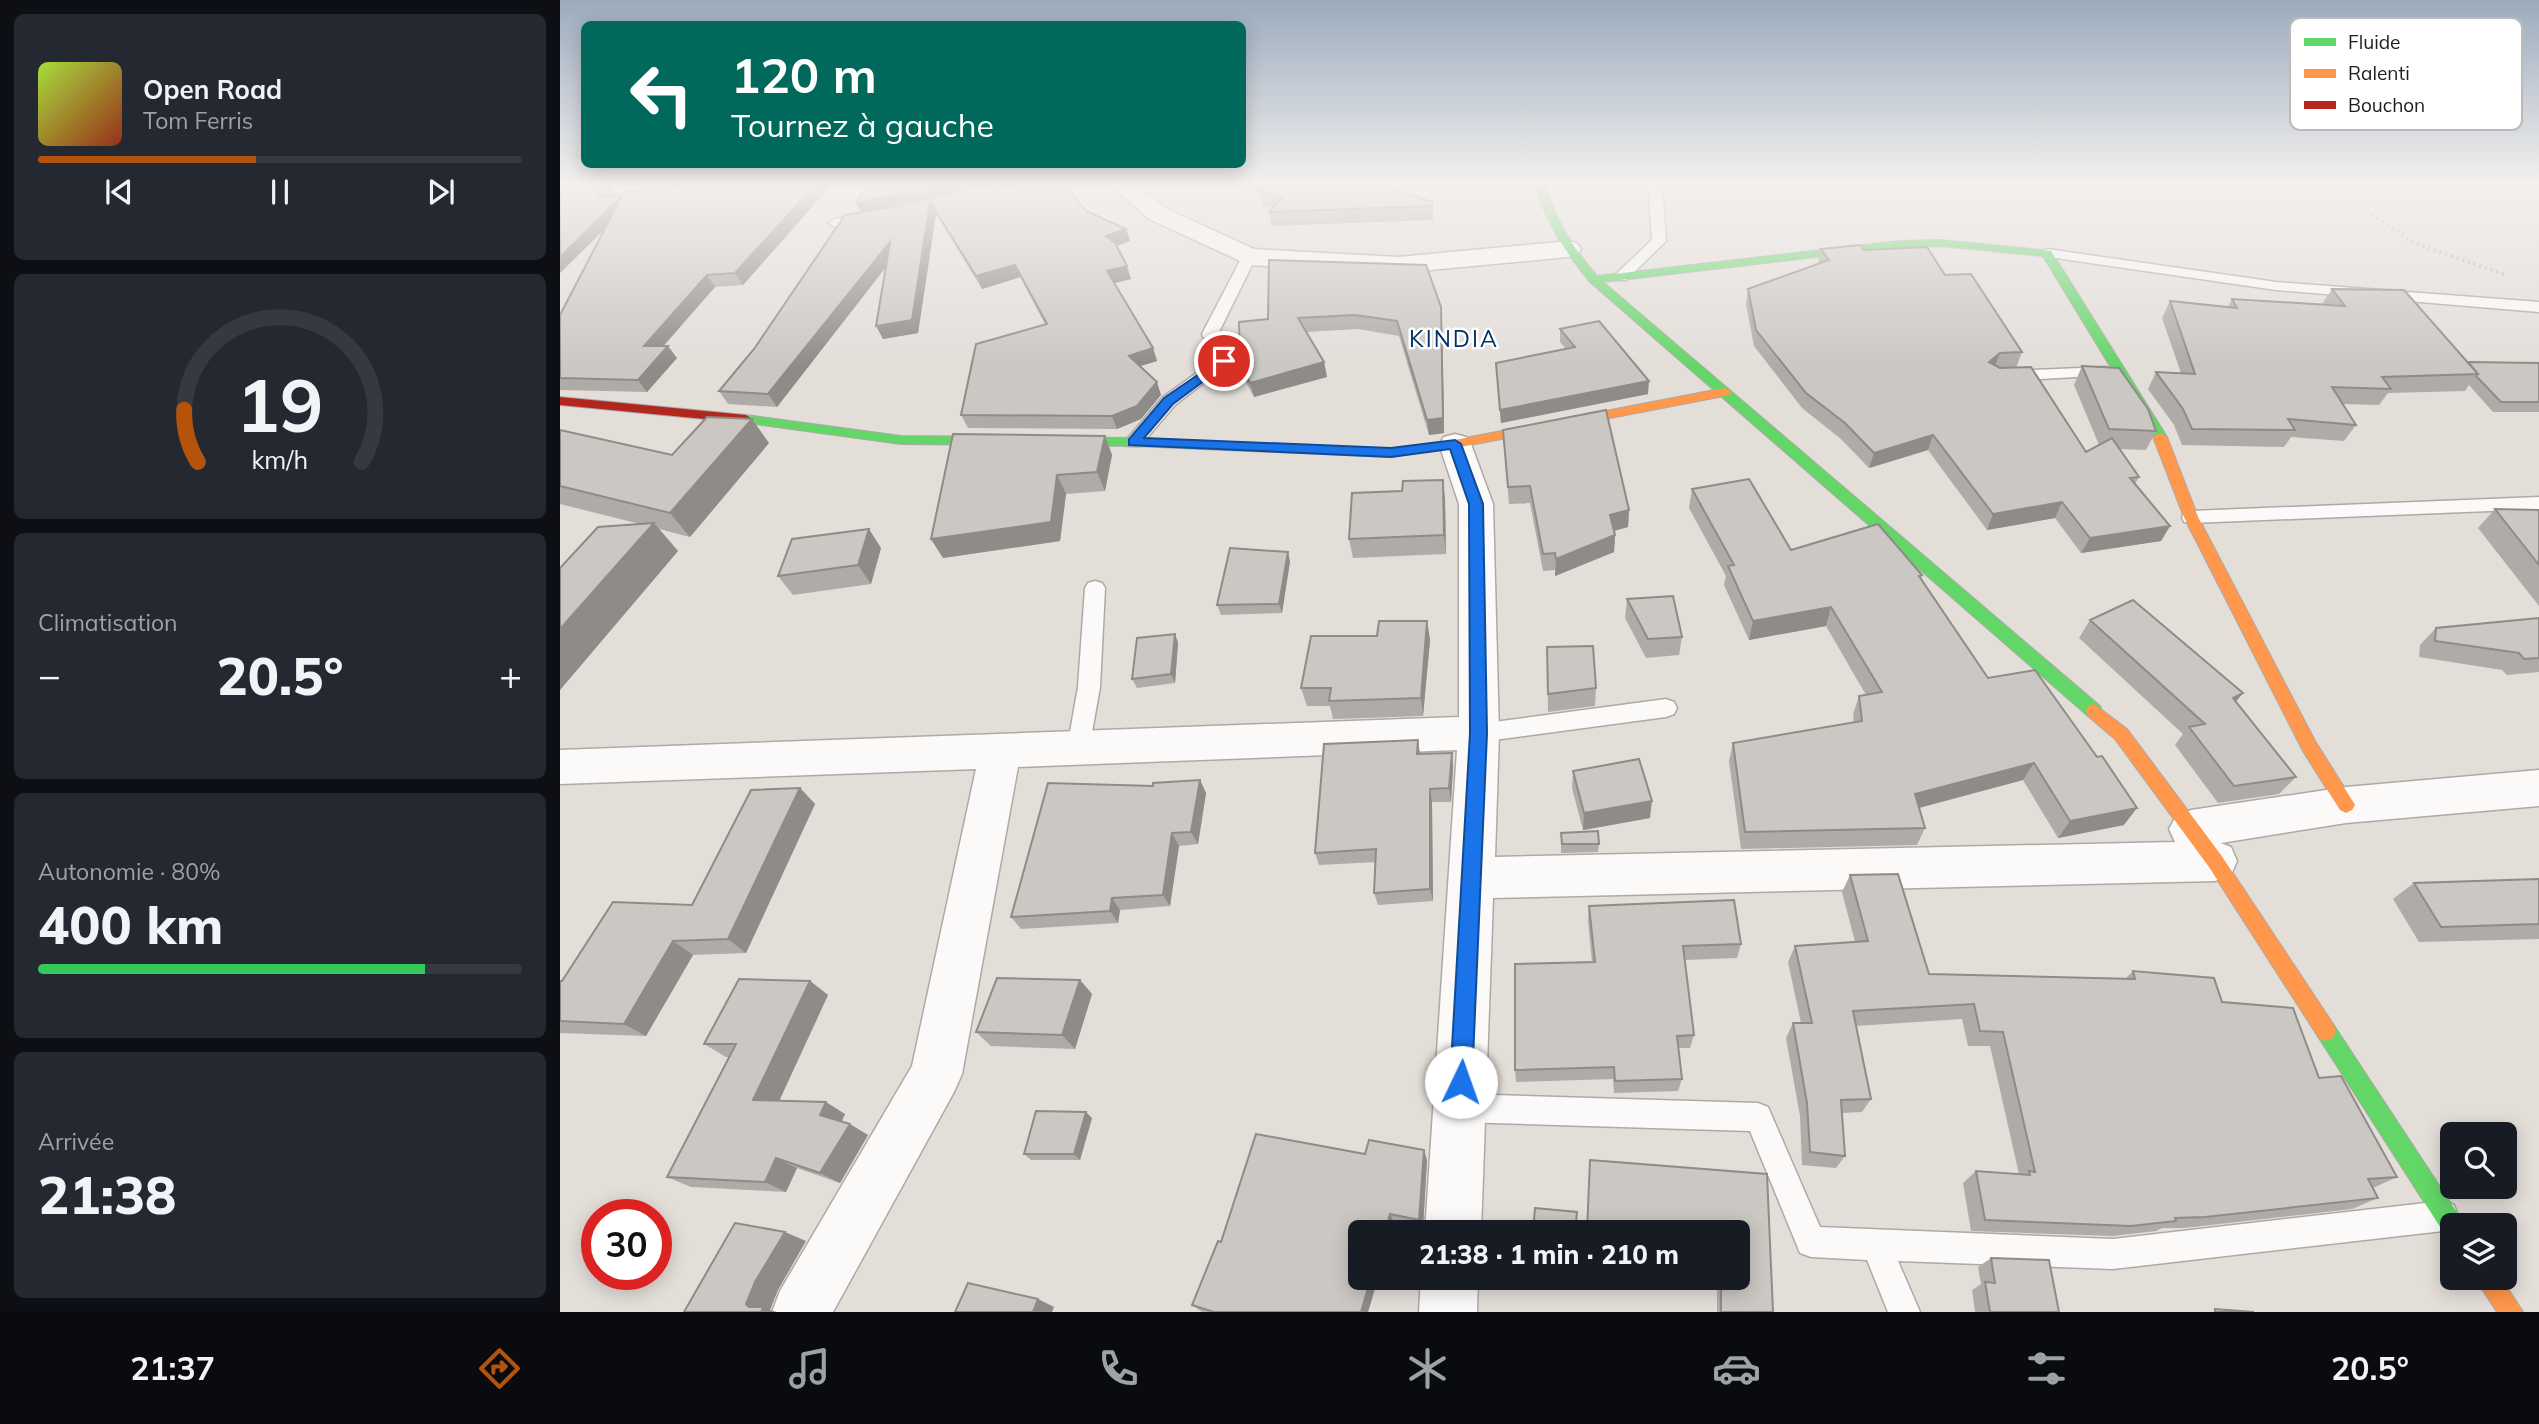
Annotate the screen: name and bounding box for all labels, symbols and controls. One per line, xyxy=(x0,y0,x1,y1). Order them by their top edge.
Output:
legend xyxy=(2290,18,2522,130)
text: Fluide xyxy=(2348,30,2400,54)
text: 120 m xyxy=(731,44,877,105)
icon: left xyxy=(616,49,707,140)
text: Ralenti xyxy=(2348,61,2410,85)
text: Open Road xyxy=(143,73,282,106)
text: Bouchon xyxy=(2348,93,2425,117)
text: Tournez à gauche xyxy=(731,105,994,145)
text: Tom Ferris xyxy=(143,106,253,135)
icon: previous xyxy=(100,173,138,211)
icon: pause xyxy=(261,173,299,211)
icon: next xyxy=(422,173,460,211)
district label: KINDIA xyxy=(1409,324,1499,353)
pin xyxy=(1194,331,1254,391)
icon: arrive xyxy=(1205,342,1243,380)
text: 19 xyxy=(236,360,324,451)
text: km/h xyxy=(252,444,308,475)
text: Climatisation xyxy=(38,608,178,637)
text: 20.5° xyxy=(216,643,344,708)
text: − xyxy=(38,651,61,699)
text: + xyxy=(499,651,522,699)
text: Autonomie · 80% xyxy=(38,857,221,886)
text: 400 km xyxy=(38,892,223,957)
position arrow xyxy=(1424,1045,1498,1119)
map controls xyxy=(2440,1122,2517,1290)
button: search xyxy=(2440,1122,2517,1199)
text: Arrivée xyxy=(38,1127,114,1156)
text: 21:38 xyxy=(38,1162,176,1227)
speed limit sign: 30 xyxy=(581,1199,672,1290)
button: layers xyxy=(2440,1213,2517,1290)
text: 21:38 · 1 min · 210 m xyxy=(1419,1238,1679,1271)
icon: directions xyxy=(475,1344,524,1393)
icon: music xyxy=(785,1344,834,1393)
icon: phone xyxy=(1094,1344,1143,1393)
icon: climate xyxy=(1403,1344,1452,1393)
icon: car xyxy=(1712,1344,1761,1393)
icon: filters xyxy=(2022,1344,2071,1393)
text: 21:37 xyxy=(130,1348,215,1388)
text: 20.5° xyxy=(2331,1348,2409,1388)

